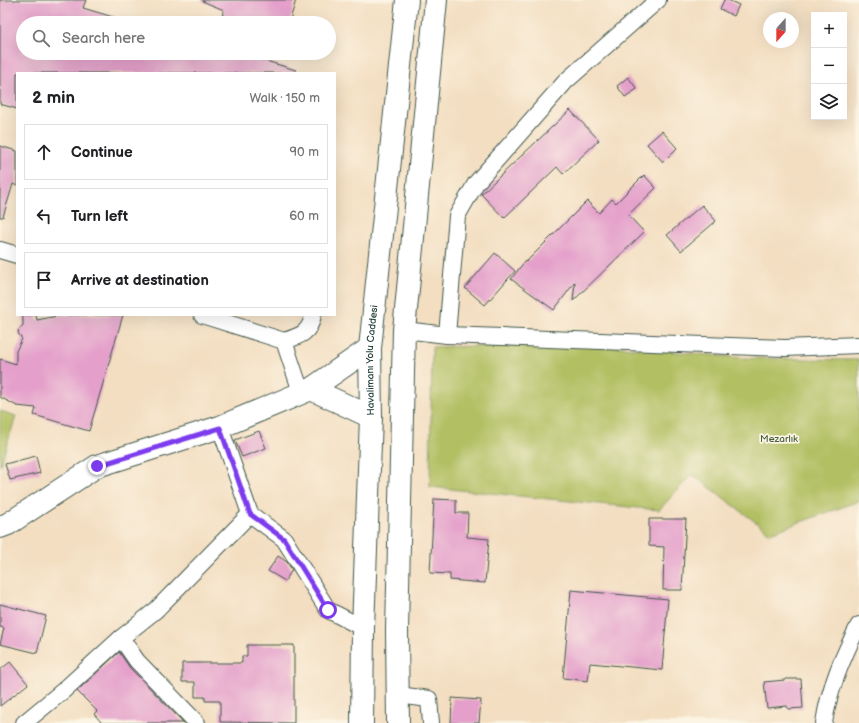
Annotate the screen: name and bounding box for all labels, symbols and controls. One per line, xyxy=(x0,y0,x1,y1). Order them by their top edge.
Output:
north arrow xyxy=(763,12,799,48)
map controls xyxy=(811,12,847,120)
button: + xyxy=(811,12,847,48)
search box xyxy=(16,16,336,60)
icon: search xyxy=(30,27,52,49)
text: Search here xyxy=(62,29,145,48)
button: − xyxy=(811,48,847,84)
button: layers xyxy=(811,84,847,120)
text: 2 min xyxy=(32,88,75,108)
text: Walk · 150 m xyxy=(249,90,320,106)
icon: ahead xyxy=(33,141,55,163)
text: Continue xyxy=(71,143,133,162)
text: 90 m xyxy=(290,144,319,160)
icon: left xyxy=(33,205,55,227)
text: Turn left xyxy=(71,207,128,226)
text: 60 m xyxy=(289,208,319,224)
icon: arrive xyxy=(33,269,55,291)
text: Arrive at destination xyxy=(71,271,209,290)
street label: Havalimanı Yolu Caddesi xyxy=(364,304,381,416)
park label: Mezarlık xyxy=(760,433,798,445)
route end xyxy=(88,457,106,475)
route start xyxy=(319,601,337,619)

